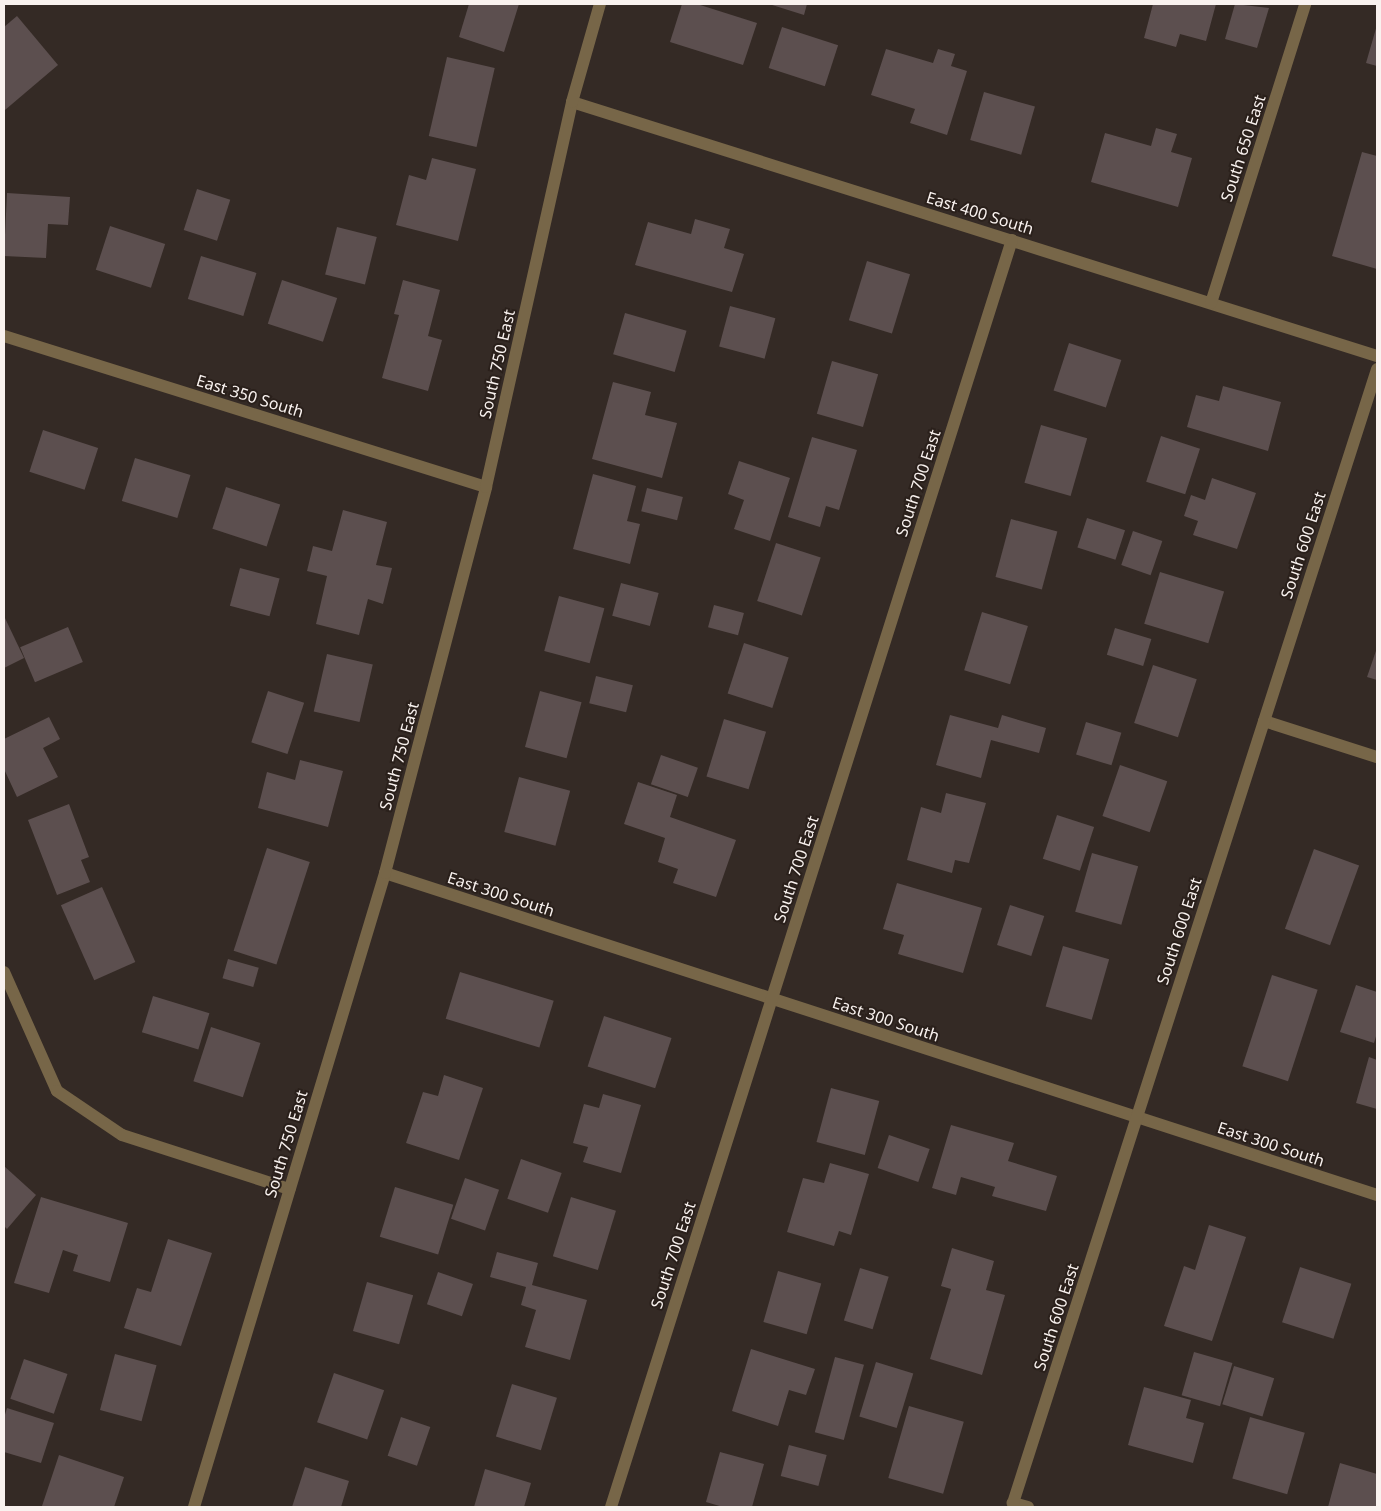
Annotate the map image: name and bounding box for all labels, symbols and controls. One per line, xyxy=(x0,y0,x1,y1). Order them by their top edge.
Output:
street label: South 650 East xyxy=(1217,92,1269,204)
street label: East 400 South xyxy=(924,188,1036,238)
street label: South 750 East xyxy=(475,308,519,420)
street label: East 350 South xyxy=(194,371,306,421)
street label: South 700 East xyxy=(892,427,944,539)
street label: South 600 East xyxy=(1277,489,1329,601)
street label: South 750 East xyxy=(375,700,423,812)
street label: South 700 East xyxy=(770,813,822,925)
street label: East 300 South xyxy=(445,868,557,920)
street label: South 600 East xyxy=(1153,875,1205,987)
street label: East 300 South xyxy=(830,993,942,1045)
street label: South 750 East xyxy=(261,1088,311,1200)
street label: East 300 South xyxy=(1215,1118,1327,1170)
street label: South 700 East xyxy=(647,1199,699,1311)
street label: South 600 East xyxy=(1030,1261,1082,1373)

